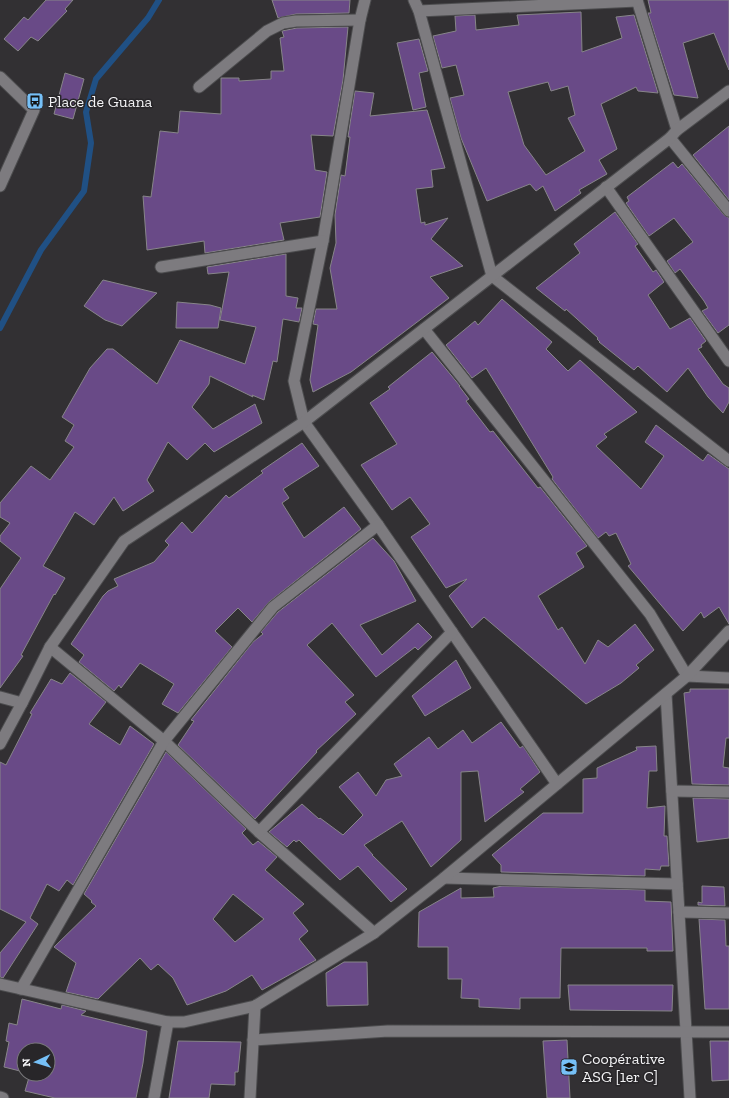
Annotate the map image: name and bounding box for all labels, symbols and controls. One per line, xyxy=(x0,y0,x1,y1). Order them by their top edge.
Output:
bus stop icon: Place de Guana xyxy=(25,91,45,111)
place label: Place de Guana xyxy=(48,92,153,111)
north arrow xyxy=(16,1042,56,1082)
place label: Coopérative ASG [1er C] xyxy=(582,1049,665,1086)
text: N xyxy=(20,1057,33,1067)
school or university icon: Coopérative ASG [1er C] xyxy=(559,1057,579,1077)

